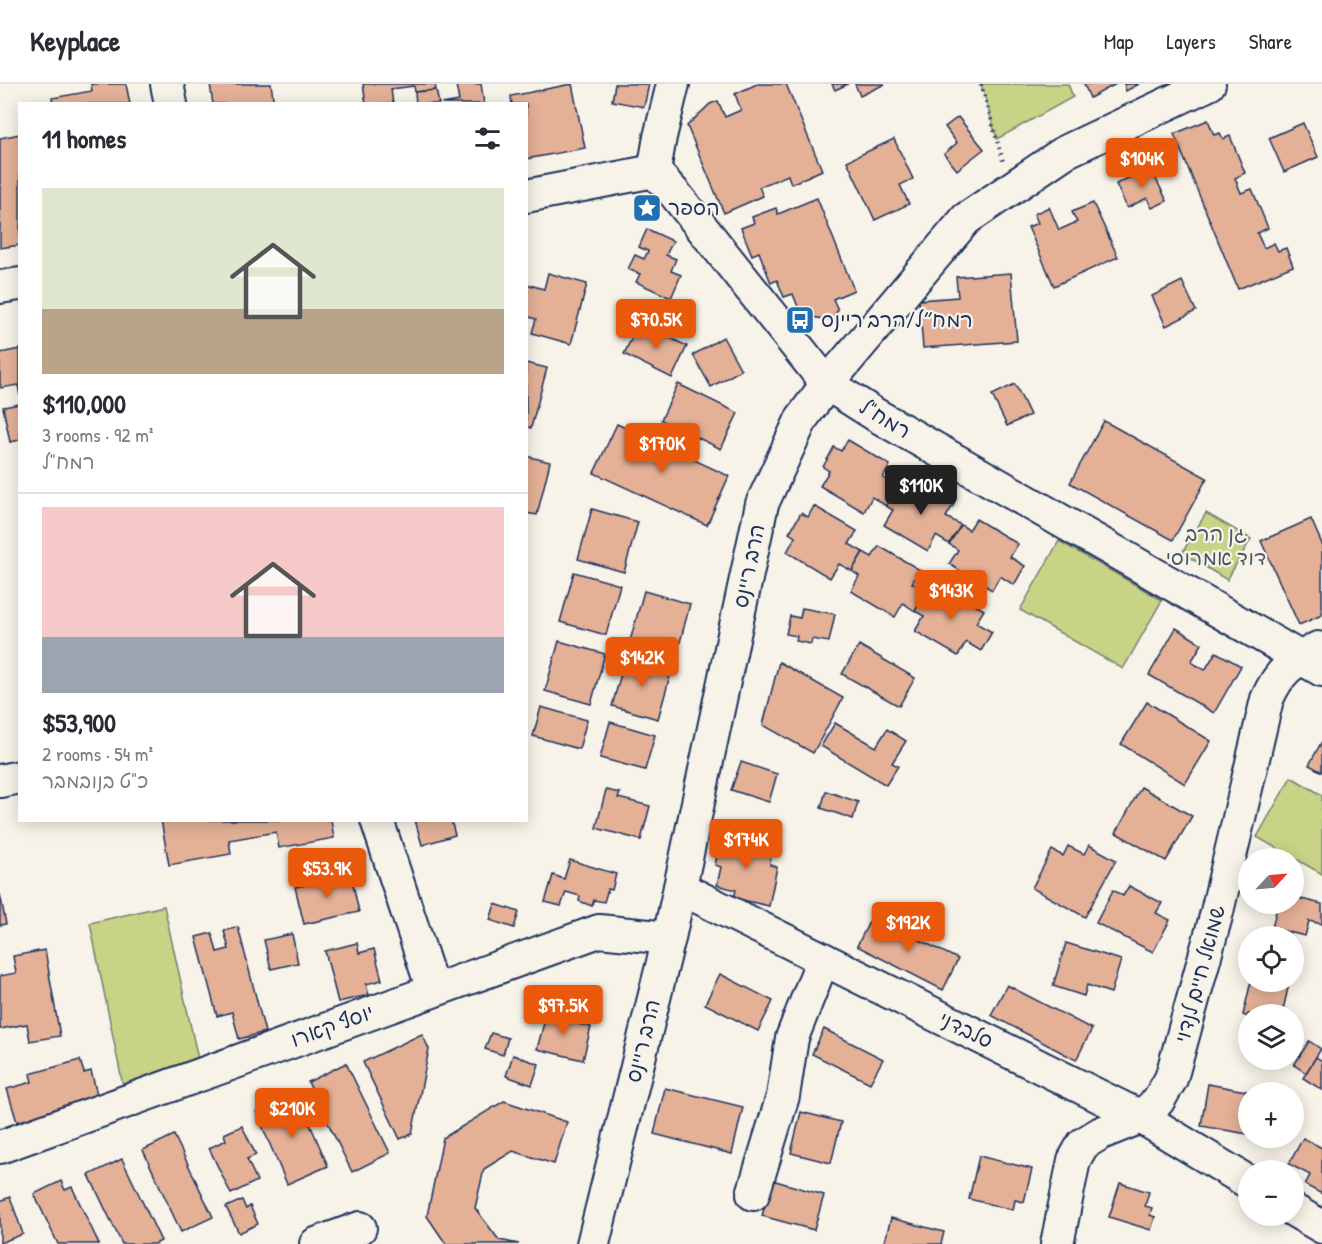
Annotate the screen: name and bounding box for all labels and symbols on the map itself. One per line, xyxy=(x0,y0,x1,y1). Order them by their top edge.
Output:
pin: $104K xyxy=(1100,138,1184,189)
place icon: הספר xyxy=(631,192,663,224)
place label: הספר xyxy=(668,193,720,222)
pin: $70.5K xyxy=(607,299,705,350)
bus stop icon: רמח״ל/הרב ריינס xyxy=(784,304,816,336)
place label: רמח״ל/הרב ריינס xyxy=(821,305,973,334)
street label: רמח"ל xyxy=(854,392,916,445)
pin: $170K xyxy=(620,423,704,474)
pin: $110K xyxy=(879,465,963,516)
park label: גן הרב דוד אמרוסי xyxy=(1166,519,1266,572)
street label: הרב ריינס xyxy=(726,521,772,610)
pin: $143K xyxy=(909,570,993,621)
pin: $142K xyxy=(600,637,684,688)
pin: $174K xyxy=(704,819,788,870)
pin: $53.9K xyxy=(278,848,376,899)
north arrow xyxy=(1238,848,1304,914)
pin: $192K xyxy=(866,902,950,953)
street label: שמואל חיים לנדוי xyxy=(1167,902,1232,1046)
pin: $97.5K xyxy=(514,985,612,1036)
street label: הרב ריינס xyxy=(618,996,667,1086)
street label: יוסף קארו xyxy=(286,997,377,1054)
street label: סלבדני xyxy=(934,1004,998,1055)
pin: $210K xyxy=(250,1088,334,1139)

